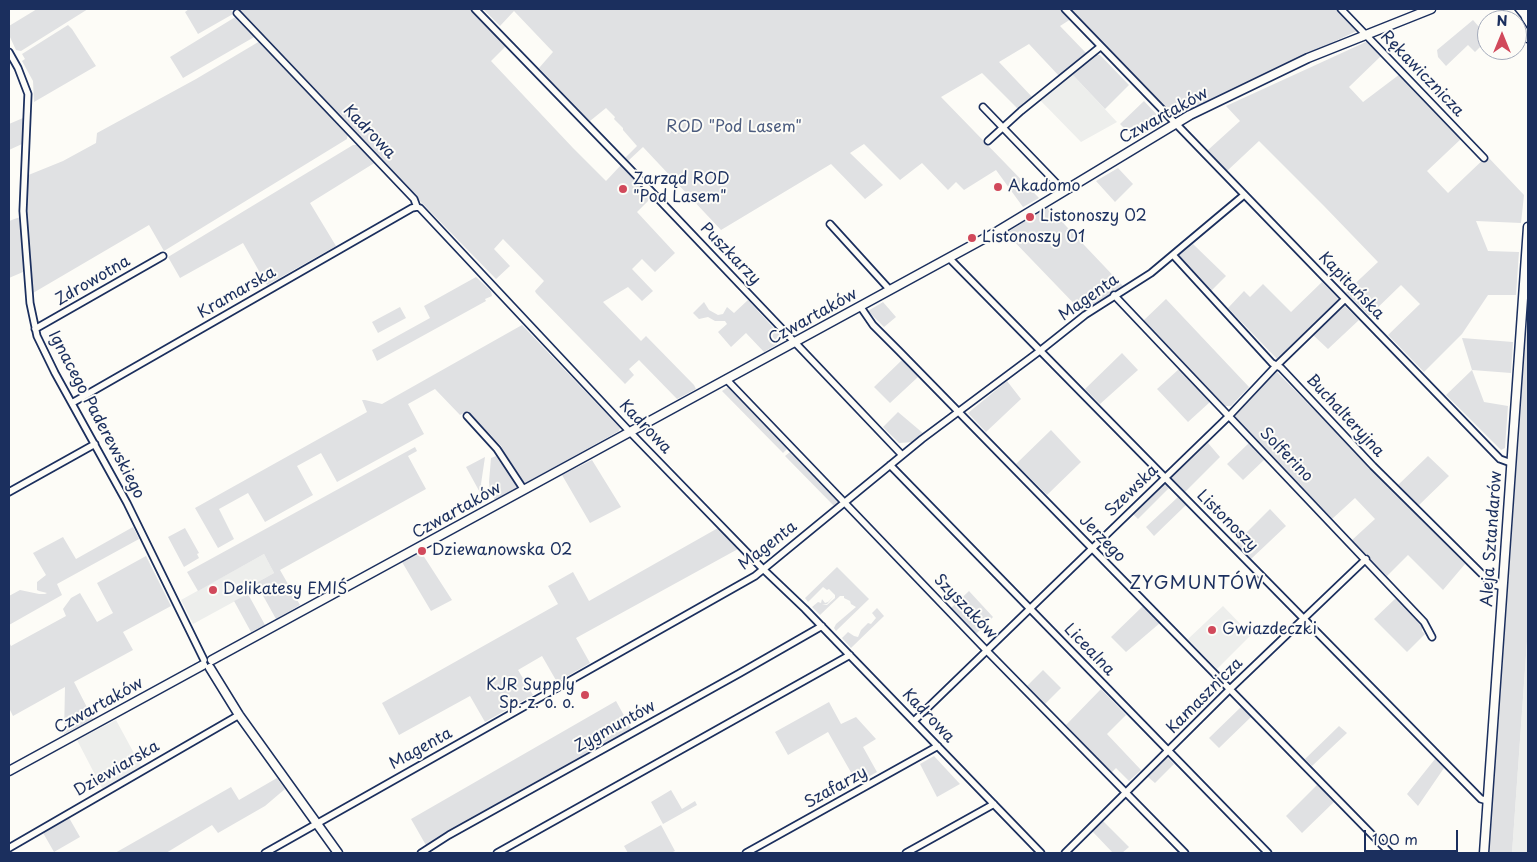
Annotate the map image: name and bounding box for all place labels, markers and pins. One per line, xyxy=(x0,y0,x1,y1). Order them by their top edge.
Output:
place label: Zarząd ROD "Pod Lasem" xyxy=(633,170,730,208)
place label: Akadomo xyxy=(1008,177,1080,197)
marker: Akadomo xyxy=(992,181,1004,193)
marker: Zarząd ROD "Pod Lasem" xyxy=(617,183,629,195)
place label: Listonoszy 02 xyxy=(1040,207,1147,227)
marker: Listonoszy 02 xyxy=(1024,211,1036,223)
place label: Listonoszy 01 xyxy=(982,228,1085,248)
marker: Listonoszy 01 xyxy=(966,232,978,244)
place label: Dziewanowska 02 xyxy=(432,541,572,561)
marker: Dziewanowska 02 xyxy=(416,545,428,557)
place label: Delikatesy EMIŚ xyxy=(223,580,347,600)
marker: Delikatesy EMIŚ xyxy=(207,584,219,596)
place label: Gwiazdeczki xyxy=(1222,620,1317,640)
marker: Gwiazdeczki xyxy=(1206,624,1218,636)
place label: KJR Supply Sp. z. o. o. xyxy=(486,676,575,714)
marker: KJR Supply Sp. z. o. o. xyxy=(579,689,591,701)

